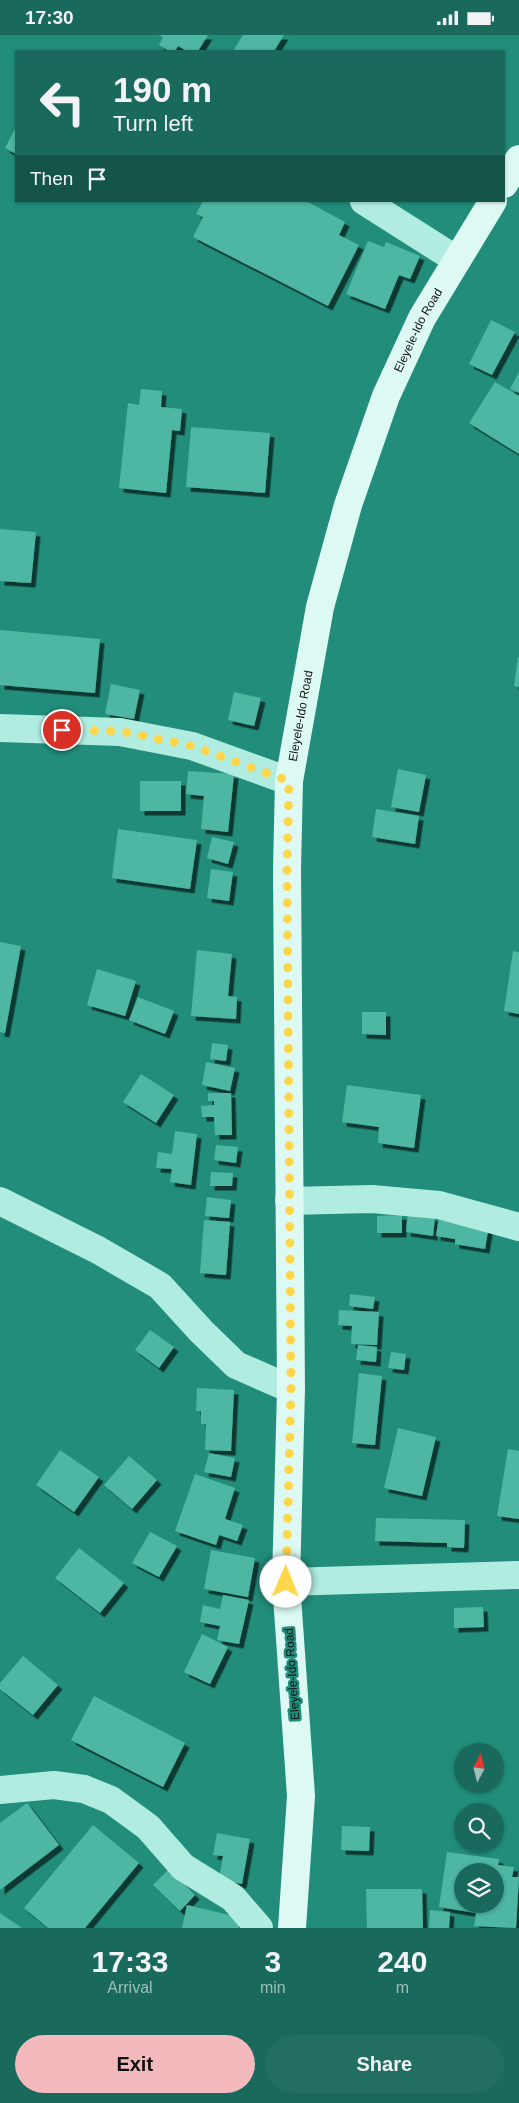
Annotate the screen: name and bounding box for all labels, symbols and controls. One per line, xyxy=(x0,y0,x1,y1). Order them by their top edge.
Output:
text: 17:30 xyxy=(25,7,74,28)
icon: left xyxy=(30,70,95,135)
text: 190 m xyxy=(113,70,212,109)
text: Turn left xyxy=(113,111,193,136)
icon: arrive xyxy=(83,165,111,193)
text: Then xyxy=(30,168,73,189)
street label: Eleyele-Ido Road xyxy=(391,286,445,374)
street label: Eleyele-Ido Road xyxy=(286,669,316,763)
pin xyxy=(41,709,83,751)
icon: arrive xyxy=(48,716,76,744)
position arrow xyxy=(259,1555,311,1607)
street label: Eleyele-Ido Road xyxy=(282,1628,302,1720)
north arrow xyxy=(454,1743,504,1793)
map controls xyxy=(454,1743,504,1913)
button: search xyxy=(454,1803,504,1853)
button: layers xyxy=(454,1863,504,1913)
text: 17:33 xyxy=(92,1945,168,1978)
text: 3 xyxy=(264,1945,281,1978)
text: 240 xyxy=(377,1945,427,1978)
text: Arrival xyxy=(107,1979,153,1996)
text: min xyxy=(260,1979,286,1996)
text: m xyxy=(396,1979,409,1996)
button: Exit xyxy=(15,2035,255,2093)
button: Share xyxy=(265,2035,504,2093)

